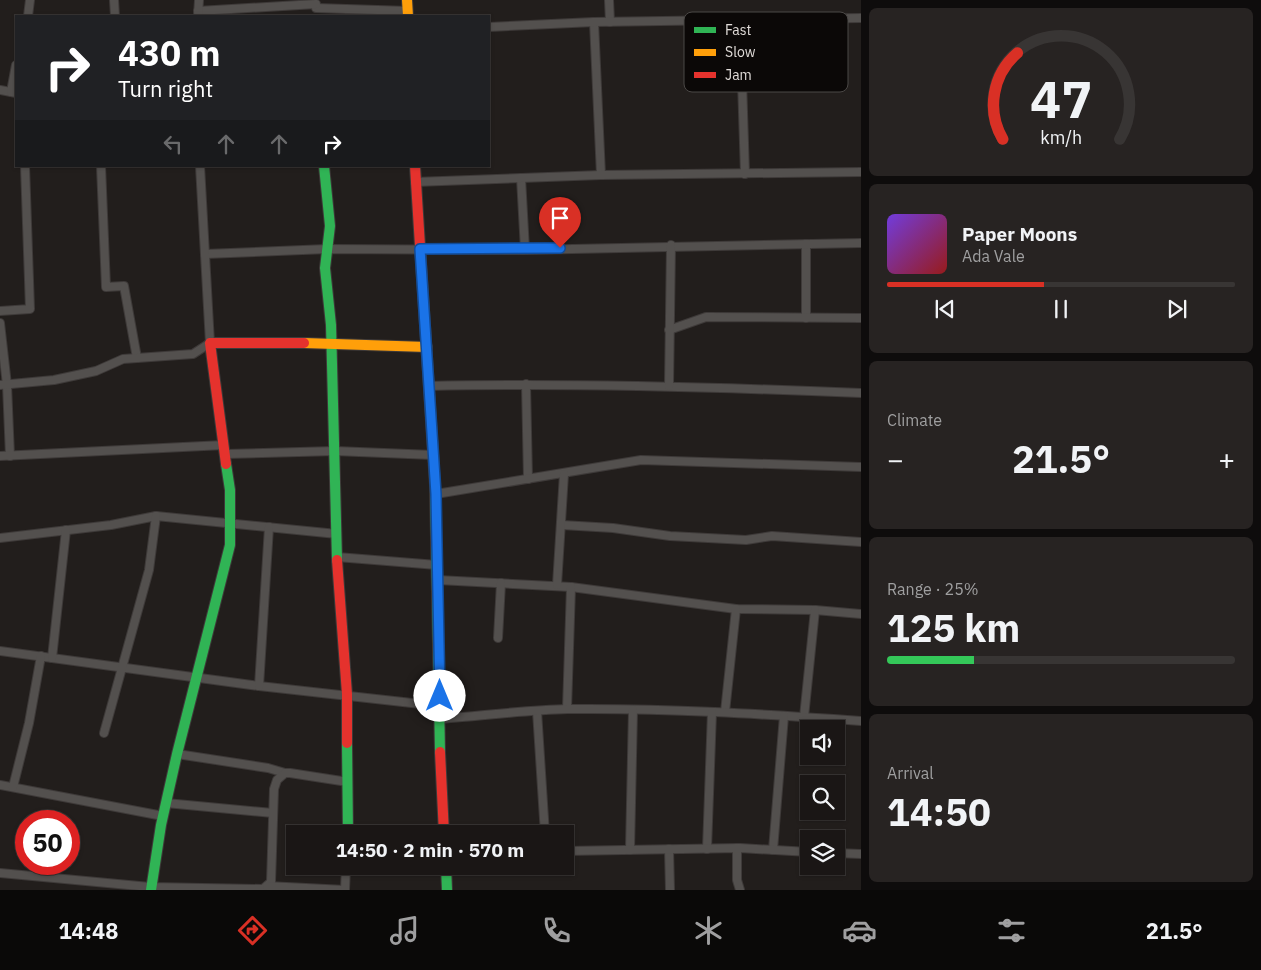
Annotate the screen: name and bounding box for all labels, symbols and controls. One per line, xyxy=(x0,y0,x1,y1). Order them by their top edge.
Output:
legend xyxy=(684,12,848,92)
text: Fast xyxy=(725,21,751,39)
text: 430 m xyxy=(118,30,221,76)
icon: right xyxy=(35,35,100,100)
text: Slow xyxy=(725,43,756,61)
text: 47 xyxy=(1030,65,1092,132)
text: Jam xyxy=(725,66,752,84)
text: Turn right xyxy=(118,74,213,103)
text: km/h xyxy=(1040,126,1082,149)
icon: left xyxy=(159,130,187,158)
icon: ahead xyxy=(212,130,240,158)
icon: ahead xyxy=(265,130,293,158)
icon: right xyxy=(318,130,346,158)
pin xyxy=(539,197,581,248)
icon: arrive xyxy=(546,204,574,232)
text: Paper Moons xyxy=(962,222,1077,246)
text: Ada Vale xyxy=(962,246,1025,266)
icon: previous xyxy=(931,295,959,323)
icon: pause xyxy=(1047,295,1075,323)
icon: next xyxy=(1163,295,1191,323)
text: Climate xyxy=(887,410,942,430)
text: 21.5° xyxy=(1012,434,1110,483)
text: − xyxy=(887,441,904,478)
text: + xyxy=(1218,441,1235,478)
text: Range · 25% xyxy=(887,579,979,599)
text: 125 km xyxy=(887,603,1020,652)
position arrow xyxy=(413,669,465,721)
map controls xyxy=(800,720,845,875)
button: sound xyxy=(800,720,845,765)
text: Arrival xyxy=(887,763,934,783)
button: search xyxy=(800,775,845,820)
text: 14:50 xyxy=(887,787,991,836)
speed limit sign: 50 xyxy=(15,810,80,875)
button: layers xyxy=(800,830,845,875)
text: 14:50 · 2 min · 570 m xyxy=(336,838,524,862)
icon: directions xyxy=(235,913,270,948)
icon: music xyxy=(387,913,422,948)
icon: phone xyxy=(539,913,574,948)
icon: climate xyxy=(691,913,726,948)
icon: car xyxy=(842,913,877,948)
icon: filters xyxy=(994,913,1029,948)
text: 14:48 xyxy=(58,916,118,945)
text: 21.5° xyxy=(1146,916,1203,945)

